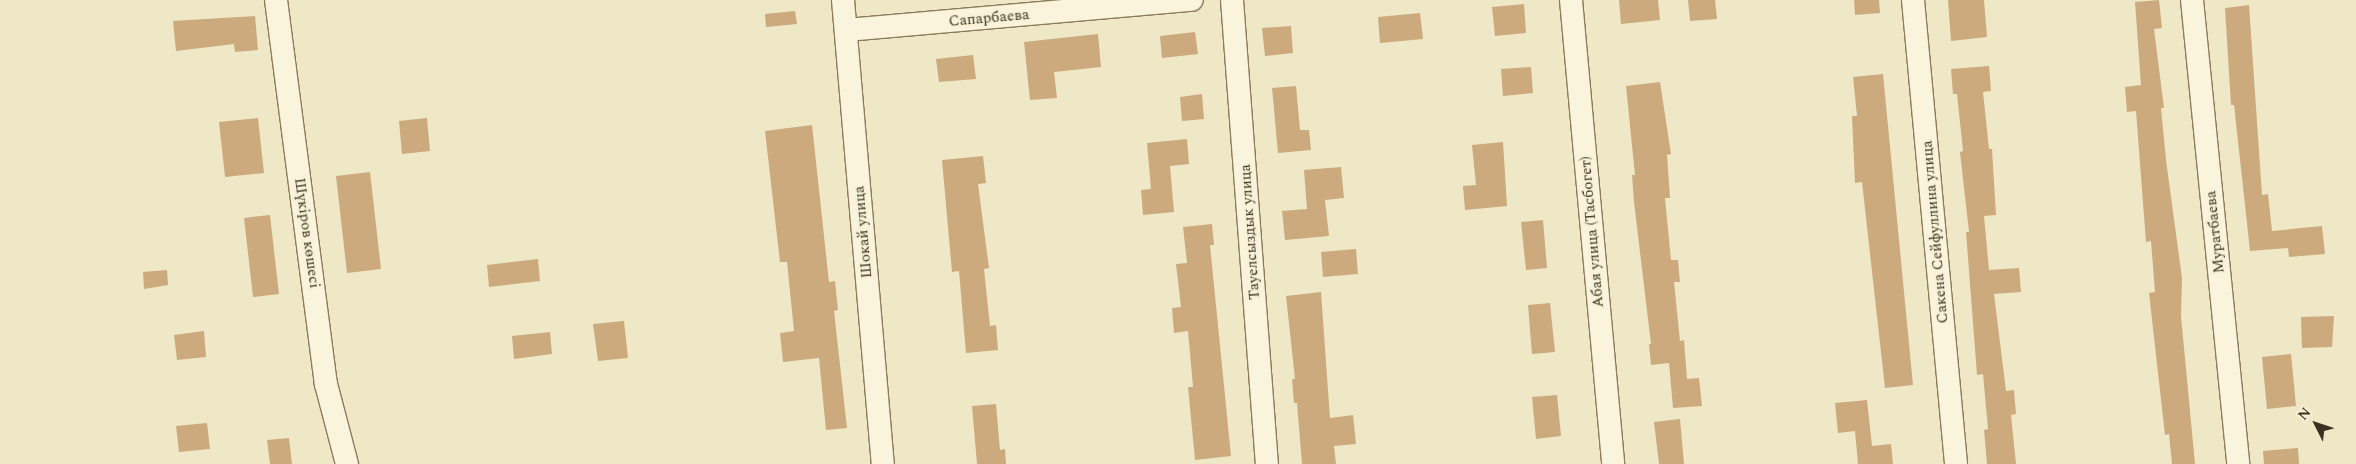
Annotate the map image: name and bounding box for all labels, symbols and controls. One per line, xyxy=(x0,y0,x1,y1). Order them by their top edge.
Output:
street label: Сапарбаева xyxy=(948,6,1030,30)
street label: Сакена Сейфуллина улица xyxy=(1918,140,1952,324)
street label: Абая улица (Тасбогет) xyxy=(1576,156,1608,308)
street label: Тауелсыздык улица xyxy=(1236,164,1264,300)
street label: Шүкіров көшесі xyxy=(290,177,324,289)
street label: Шокай улица xyxy=(850,185,876,279)
street label: Муратбаева xyxy=(2202,190,2228,274)
north arrow xyxy=(2291,399,2341,449)
text: N xyxy=(2293,403,2316,425)

